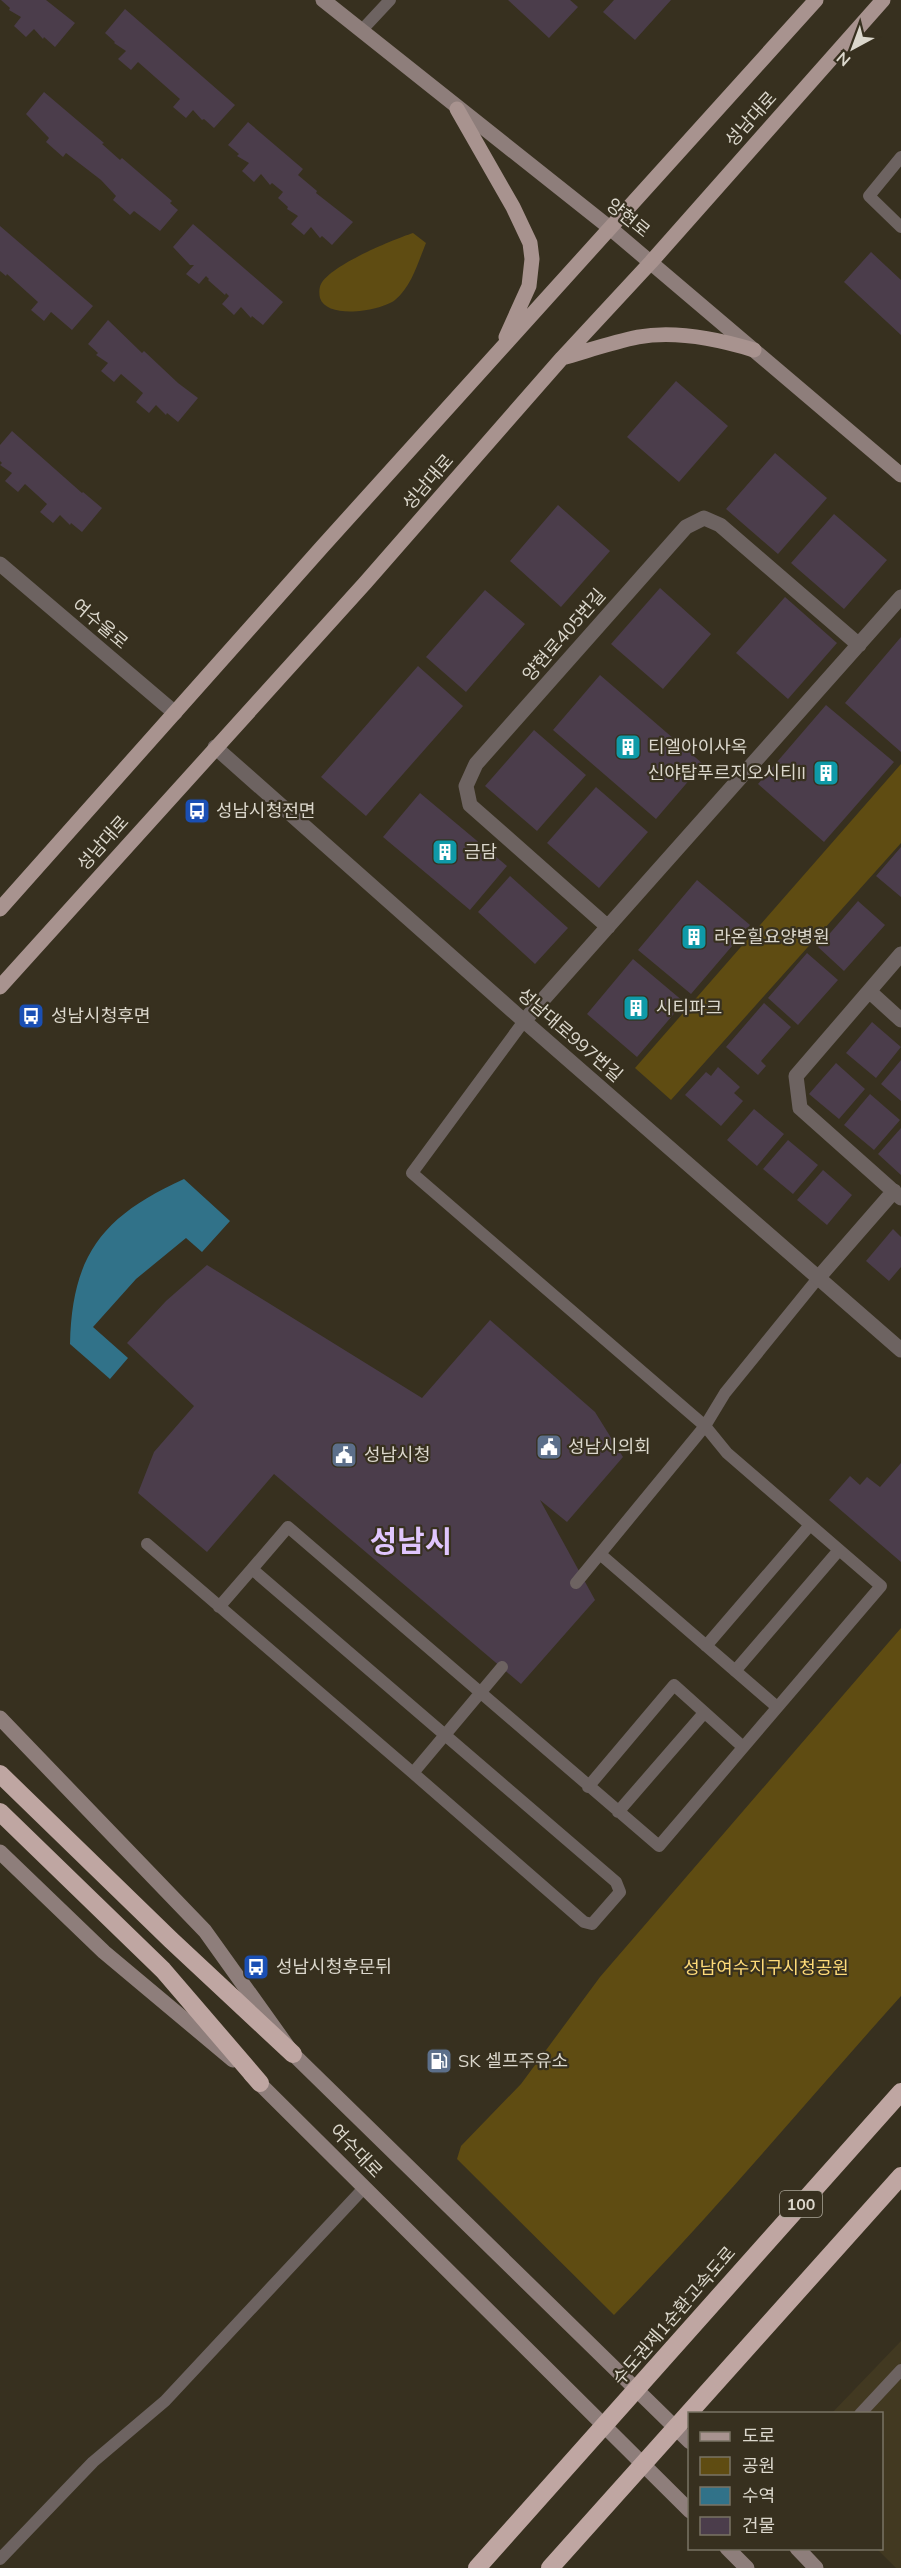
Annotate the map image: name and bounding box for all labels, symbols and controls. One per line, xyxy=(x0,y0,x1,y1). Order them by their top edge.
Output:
north arrow xyxy=(823,18,883,78)
text: N xyxy=(832,48,854,71)
street label: 성남대로 xyxy=(720,86,781,151)
street label: 양현로 xyxy=(602,193,655,242)
street label: 성남대로 xyxy=(397,449,458,514)
street label: 양현로405번길 xyxy=(517,584,610,686)
street label: 여수울로 xyxy=(68,594,133,654)
building icon: 티엘아이사옥 xyxy=(613,732,643,762)
place label: 티엘아이사옥 xyxy=(648,735,747,758)
building icon: 신야탑푸르지오시티II xyxy=(811,758,841,788)
place label: 신야탑푸르지오시티II xyxy=(648,761,806,784)
bus stop icon: 성남시청전면 xyxy=(182,796,212,826)
place label: 성남시청전면 xyxy=(216,799,315,822)
street label: 성남대로 xyxy=(72,810,133,875)
building icon: 금담 xyxy=(430,837,460,867)
place label: 금담 xyxy=(464,840,497,863)
building icon: 라온힐요양병원 xyxy=(679,922,709,952)
place label: 라온힐요양병원 xyxy=(714,925,830,948)
street label: 성남대로997번길 xyxy=(513,983,628,1087)
building icon: 시티파크 xyxy=(621,993,651,1023)
place label: 시티파크 xyxy=(656,996,722,1019)
bus stop icon: 성남시청후면 xyxy=(16,1001,46,1031)
place label: 성남시청후면 xyxy=(51,1004,150,1027)
public building icon: 성남시의회 xyxy=(534,1432,564,1462)
place label: 성남시의회 xyxy=(568,1435,651,1458)
public building icon: 성남시청 xyxy=(329,1440,359,1470)
place label: 성남시청 xyxy=(364,1443,430,1466)
district label: 성남시 xyxy=(370,1522,452,1560)
bus stop icon: 성남시청후문뒤 xyxy=(241,1952,271,1982)
place label: 성남시청후문뒤 xyxy=(276,1955,392,1978)
park label: 성남여수지구시청공원 xyxy=(683,1956,849,1979)
fuel station icon: SK 셀프주유소 xyxy=(424,2046,454,2076)
place label: SK 셀프주유소 xyxy=(458,2049,568,2072)
street label: 여수대로 xyxy=(325,2119,388,2182)
road number: 100 xyxy=(780,2191,822,2217)
street label: 수도권제1순환고속도로 xyxy=(607,2242,740,2390)
legend xyxy=(688,2412,883,2550)
text: 도로 xyxy=(742,2424,775,2447)
text: 공원 xyxy=(742,2454,775,2477)
text: 수역 xyxy=(742,2484,775,2507)
text: 건물 xyxy=(742,2514,775,2537)

